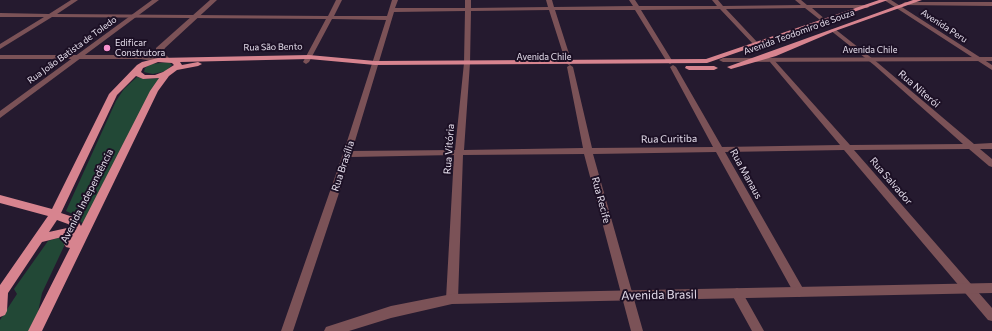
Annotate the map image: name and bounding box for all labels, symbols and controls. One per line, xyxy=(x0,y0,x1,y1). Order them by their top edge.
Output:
street label: Avenida Teodomiro de Souza xyxy=(742,7,856,57)
street label: Avenida Peru xyxy=(919,7,969,45)
street label: Rua João Batista de Toledo xyxy=(25,14,119,86)
place label: Edificar Construtora xyxy=(115,38,165,59)
street label: Rua São Bento xyxy=(243,41,303,53)
marker: Edificar Construtora xyxy=(102,43,112,53)
street label: Avenida Chile xyxy=(843,45,897,55)
street label: Avenida Chile xyxy=(517,52,571,62)
street label: Rua Niterói xyxy=(896,68,942,110)
street label: Rua Vitória xyxy=(441,123,457,175)
street label: Rua Curitiba xyxy=(641,133,697,145)
street label: Rua Brasília xyxy=(329,139,357,193)
street label: Avenida Independência xyxy=(58,147,116,245)
street label: Rua Manaus xyxy=(727,147,765,201)
street label: Rua Salvador xyxy=(867,155,915,207)
street label: Rua Recife xyxy=(589,175,613,225)
street label: Avenida Brasil xyxy=(621,287,697,303)

